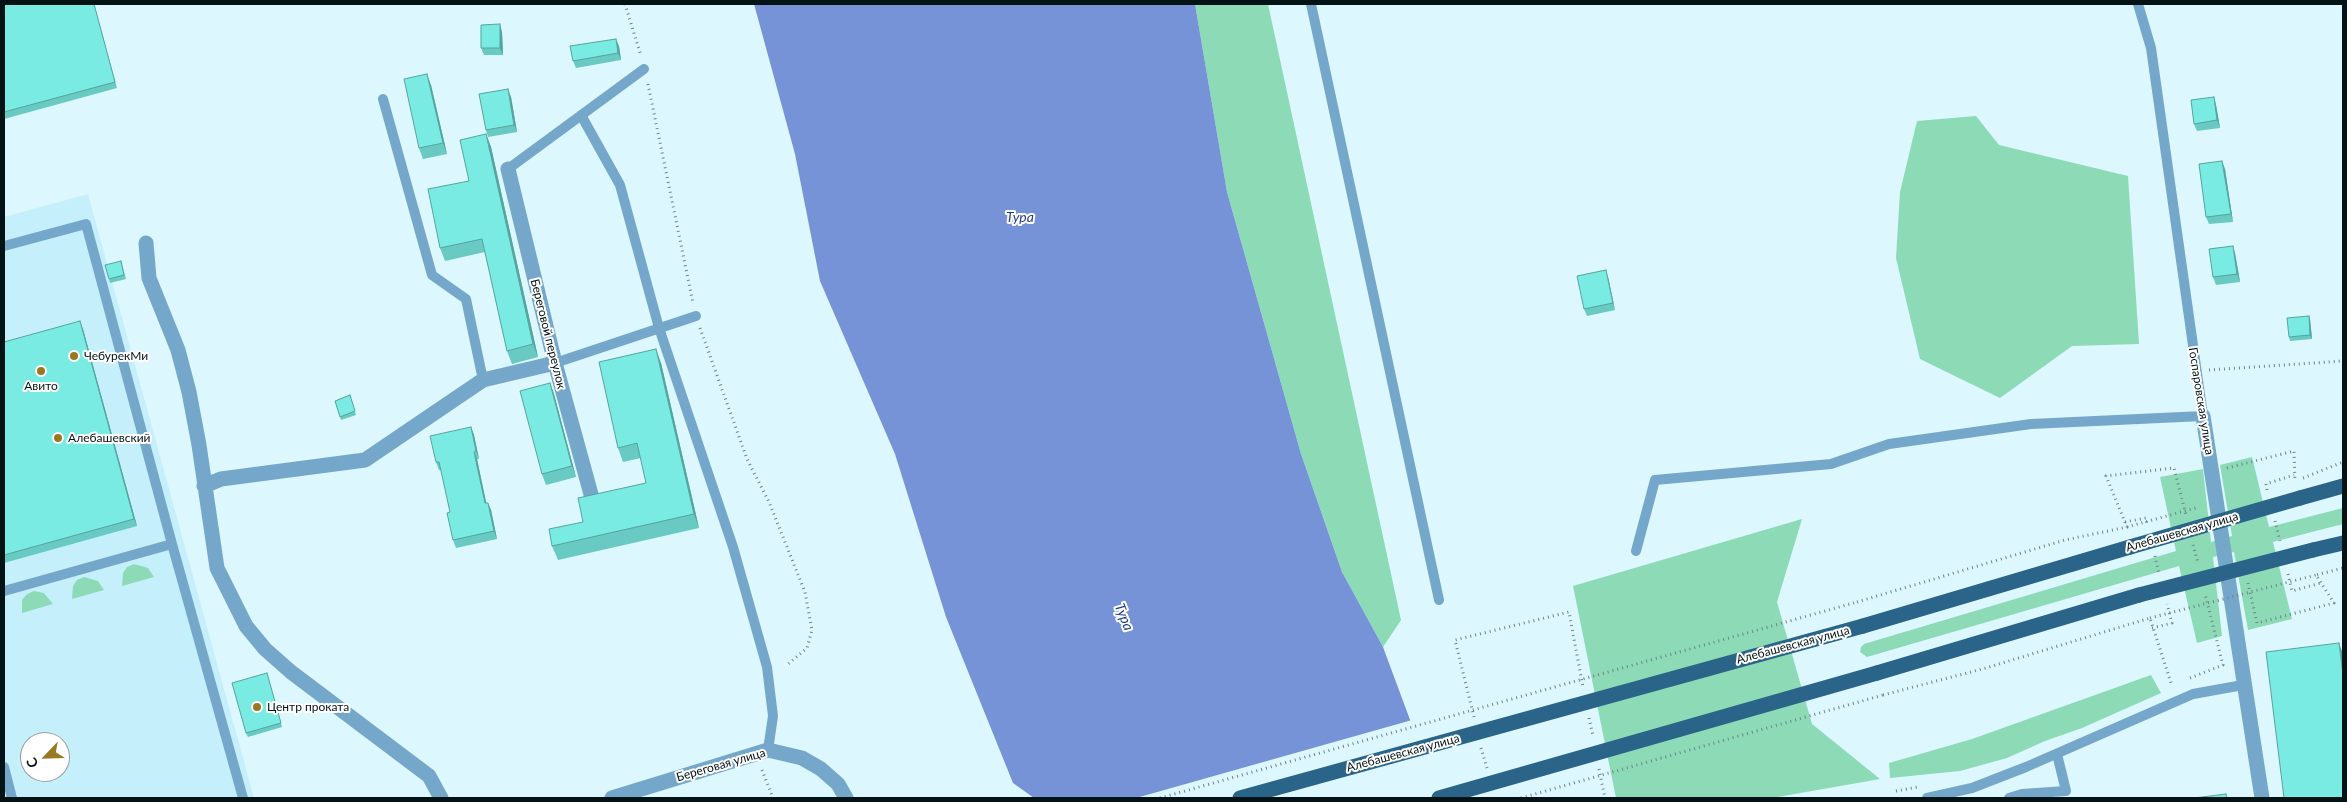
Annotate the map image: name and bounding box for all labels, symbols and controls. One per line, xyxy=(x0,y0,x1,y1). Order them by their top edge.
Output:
water label: Тура xyxy=(1006,209,1034,225)
street label: Береговой переулок xyxy=(527,278,569,390)
street label: Госпаровская улица xyxy=(2185,346,2217,456)
place label: ЧебурекМи xyxy=(84,349,148,363)
marker: ЧебурекМи xyxy=(68,350,80,362)
marker: Авито xyxy=(35,365,47,377)
place label: Авито xyxy=(24,379,58,393)
place label: Алебашевский xyxy=(68,431,150,445)
marker: Алебашевский xyxy=(52,432,64,444)
street label: Алебашевская улица xyxy=(2124,509,2240,555)
water label: Тура xyxy=(1111,601,1137,633)
street label: Алебашевская улица xyxy=(1735,623,1851,667)
place label: Центр проката xyxy=(267,700,349,714)
marker: Центр проката xyxy=(251,701,263,713)
street label: Алебашевская улица xyxy=(1345,731,1461,775)
north arrow xyxy=(20,732,70,782)
street label: Береговая улица xyxy=(675,745,767,785)
text: С xyxy=(22,755,41,771)

